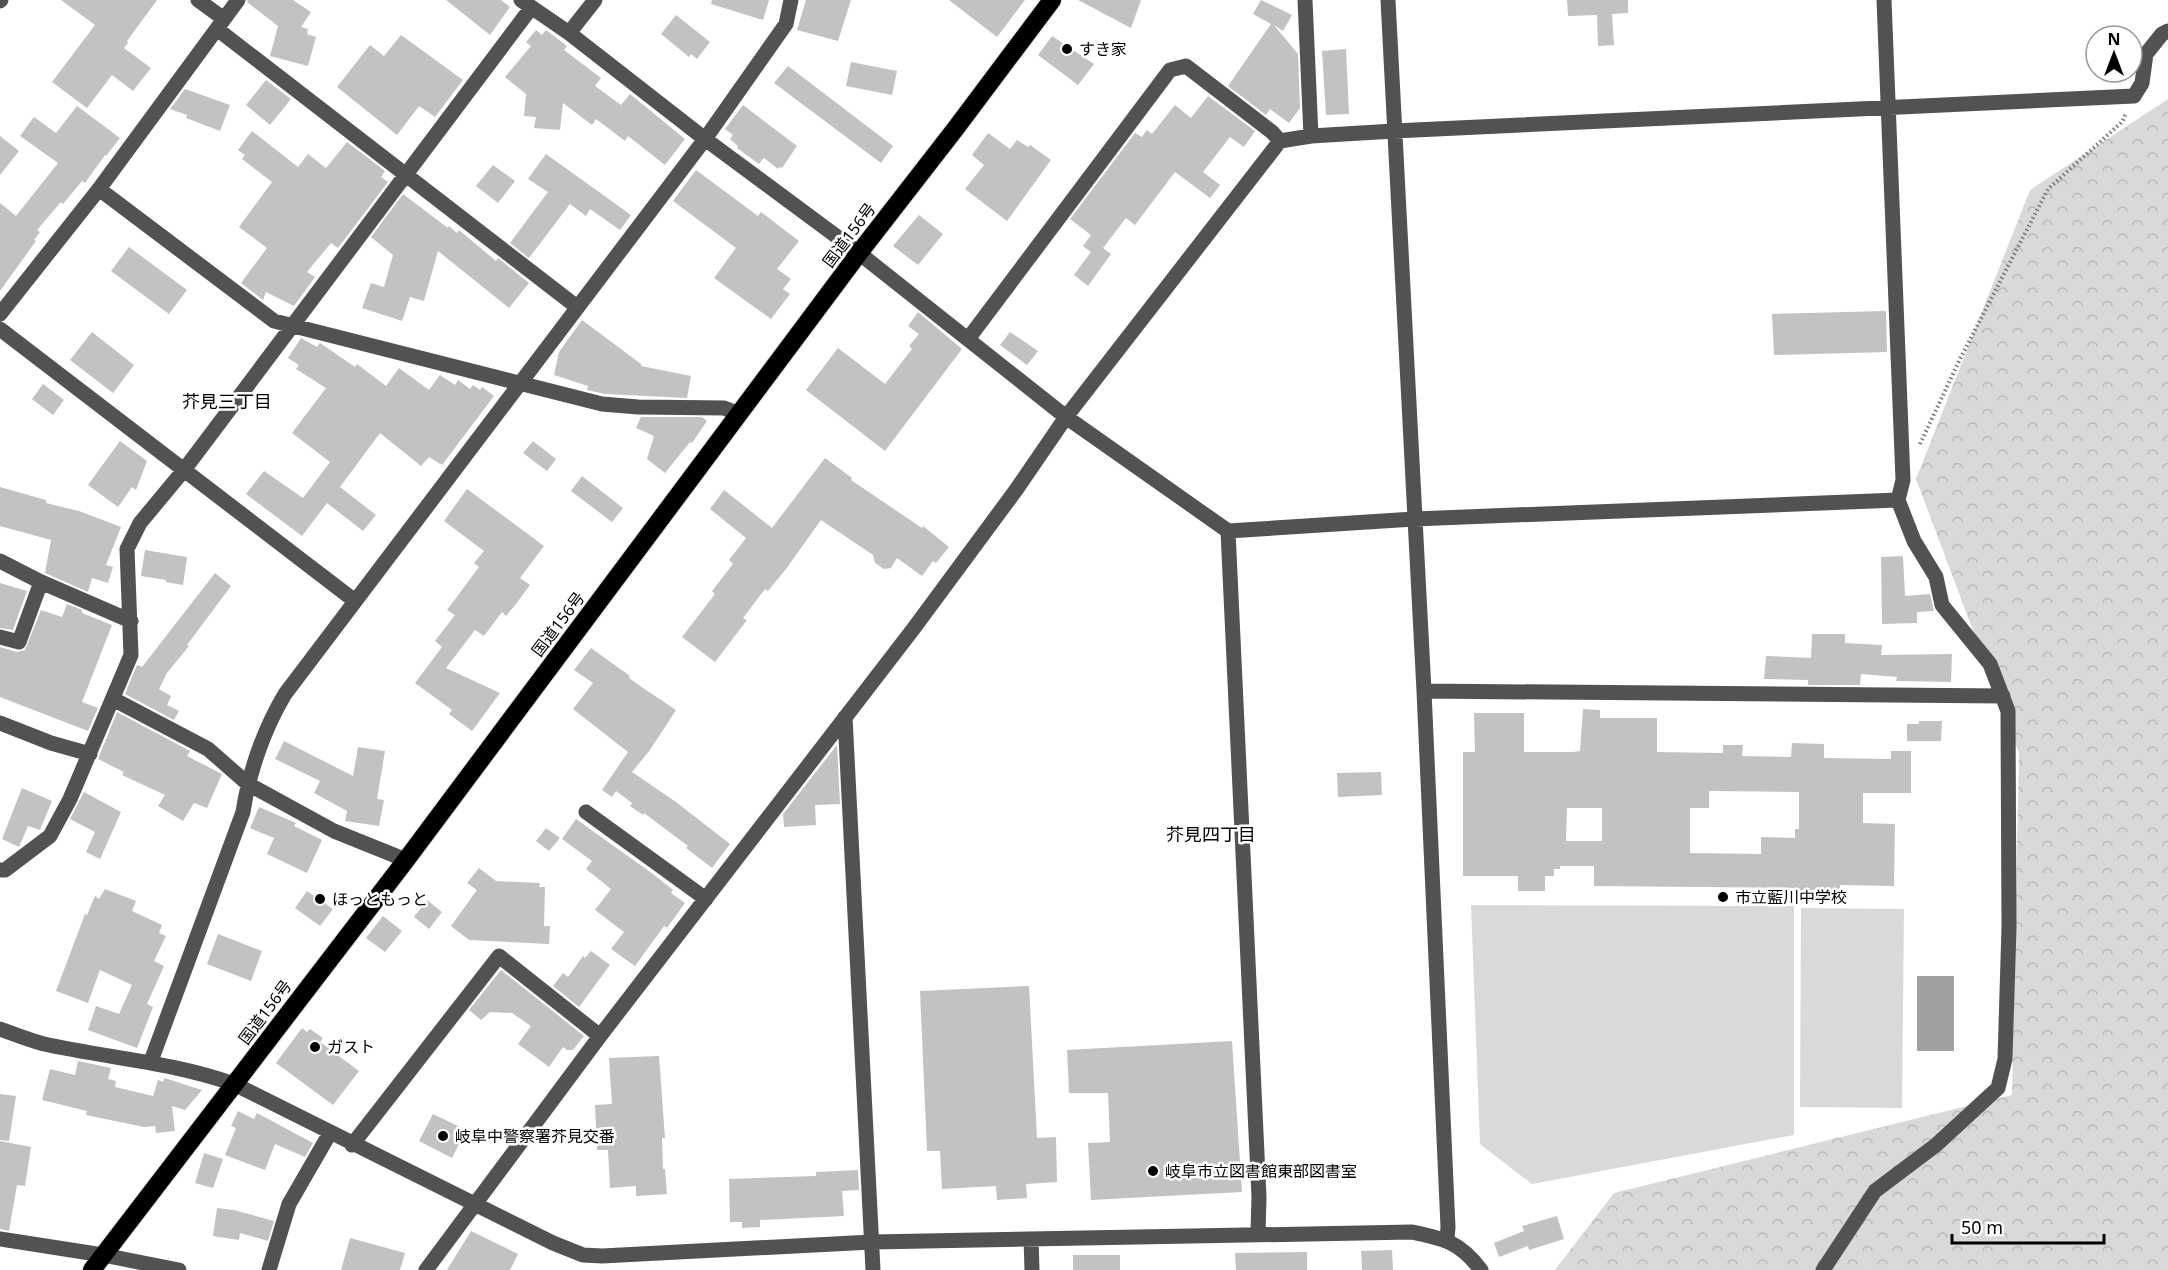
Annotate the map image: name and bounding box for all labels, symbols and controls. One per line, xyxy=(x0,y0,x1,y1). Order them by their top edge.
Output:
north arrow xyxy=(2084,24,2144,84)
text: N xyxy=(2107,28,2121,50)
place label: すき家 xyxy=(1079,38,1127,60)
marker: すき家 xyxy=(1060,42,1074,56)
street label: 国道156号 xyxy=(818,198,880,272)
district label: 芥見三丁目 xyxy=(182,389,272,413)
street label: 国道156号 xyxy=(527,587,589,661)
district label: 芥見四丁目 xyxy=(1166,822,1256,846)
place label: 市立藍川中学校 xyxy=(1735,886,1847,908)
place label: ほっともっと xyxy=(332,888,428,910)
marker: 市立藍川中学校 xyxy=(1716,890,1730,904)
marker: ほっともっと xyxy=(313,892,327,906)
street label: 国道156号 xyxy=(234,975,296,1049)
place label: ガスト xyxy=(327,1036,375,1058)
marker: ガスト xyxy=(308,1040,322,1054)
place label: 岐阜中警察署芥見交番 xyxy=(455,1125,615,1147)
marker: 岐阜中警察署芥見交番 xyxy=(436,1129,450,1143)
place label: 岐阜市立図書館東部図書室 xyxy=(1165,1160,1357,1182)
marker: 岐阜市立図書館東部図書室 xyxy=(1146,1164,1160,1178)
scale bar xyxy=(1952,1207,2104,1245)
text: 50 m xyxy=(1961,1215,2003,1239)

